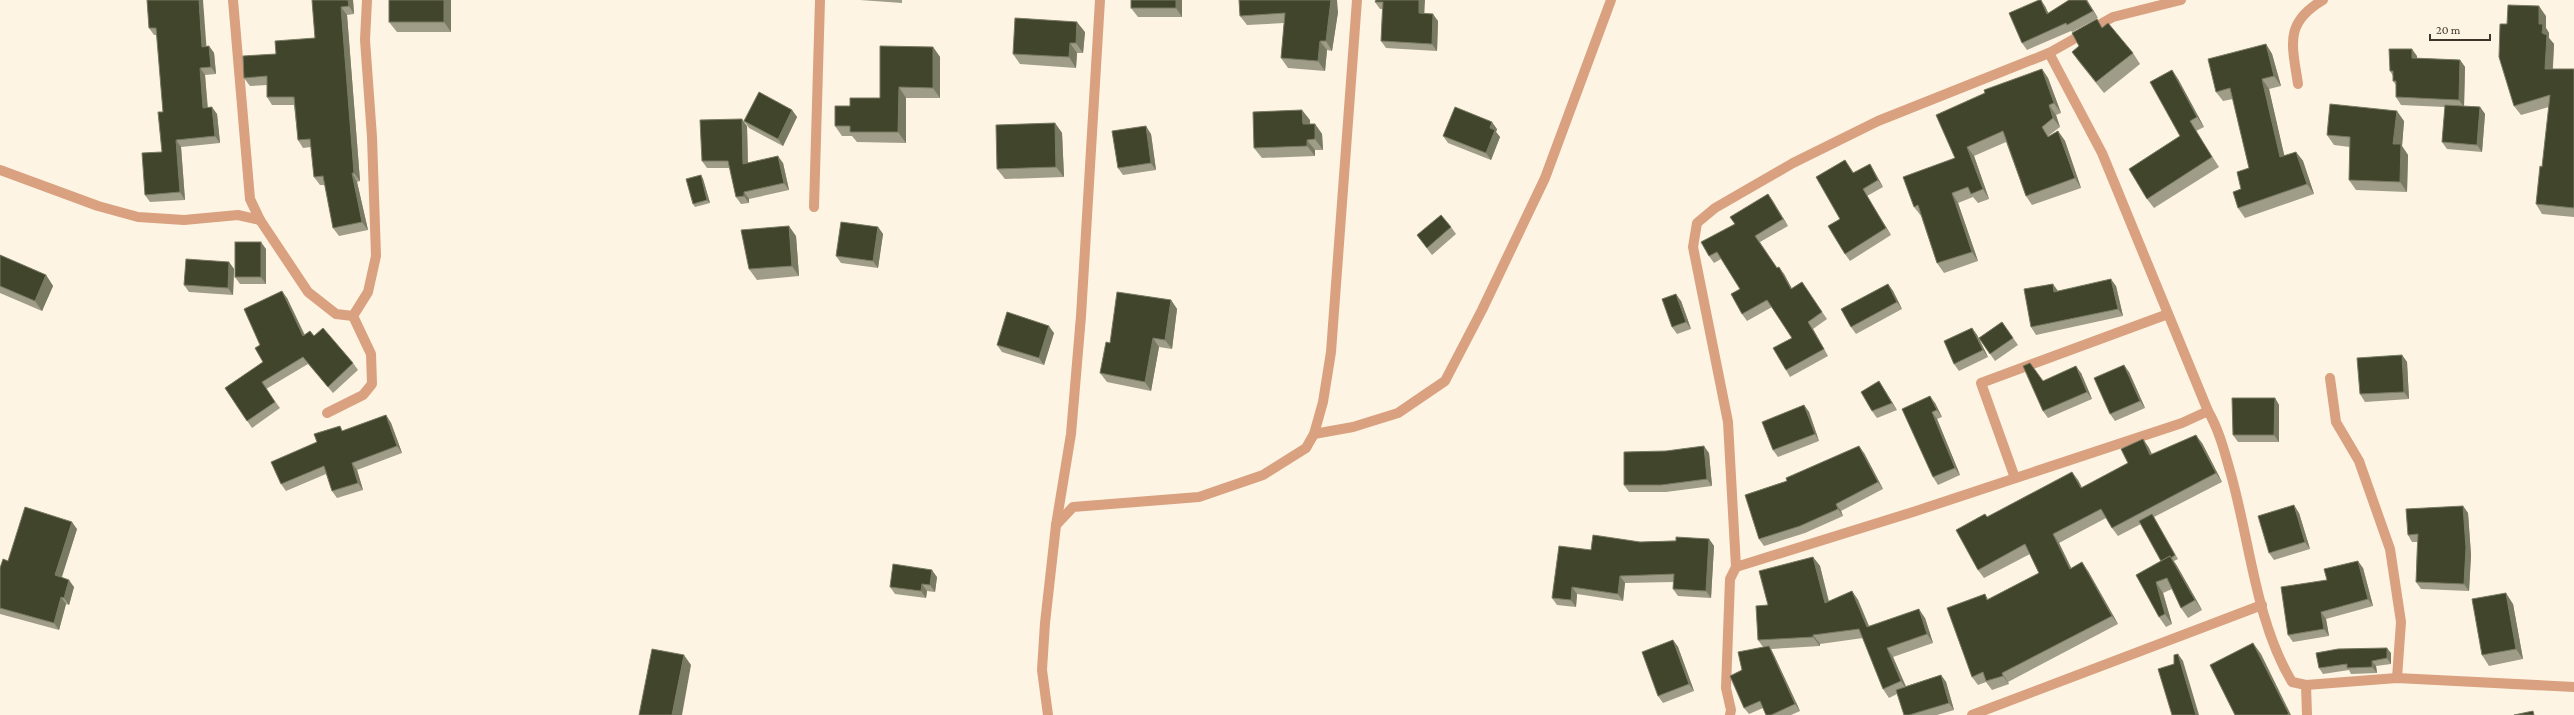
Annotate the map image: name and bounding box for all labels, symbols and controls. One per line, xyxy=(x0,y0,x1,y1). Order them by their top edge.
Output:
scale bar xyxy=(2430,16,2490,42)
text: 20 m xyxy=(2436,23,2461,37)

